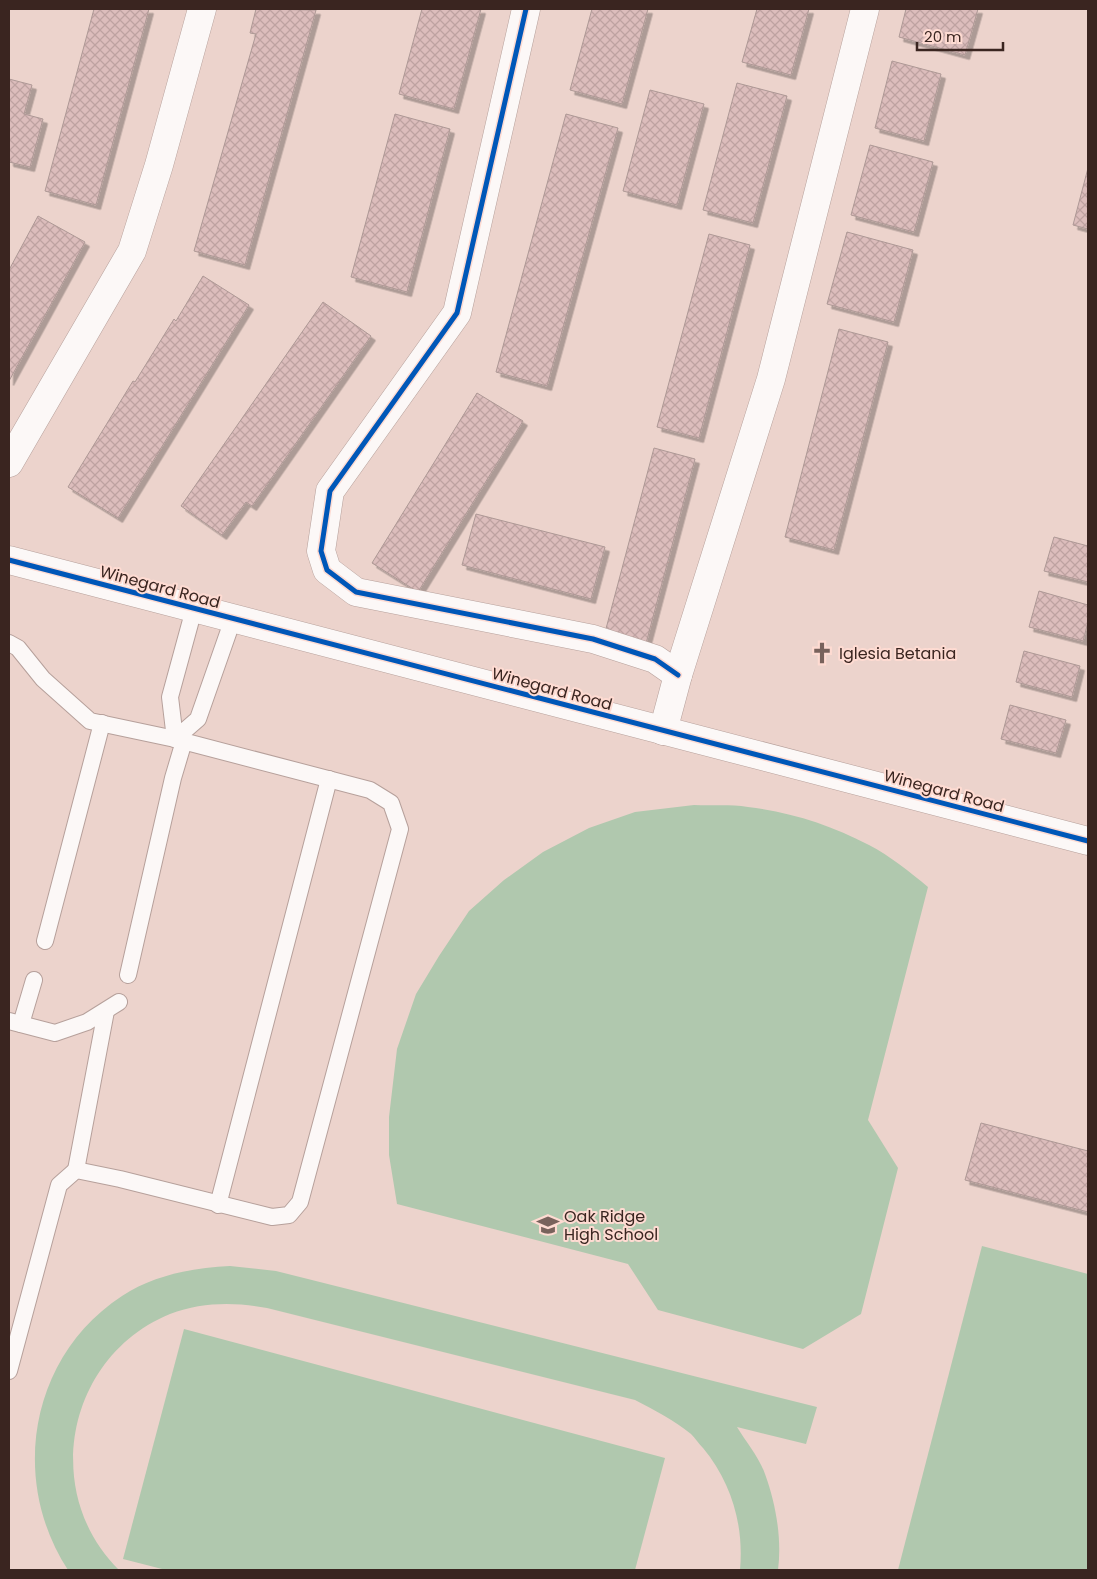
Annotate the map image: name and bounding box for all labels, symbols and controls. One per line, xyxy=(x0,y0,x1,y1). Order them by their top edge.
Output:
scale bar xyxy=(917,20,1003,52)
text: 20 m xyxy=(924,26,962,47)
street label: Winegard Road xyxy=(97,560,223,614)
church icon: Iglesia Betania xyxy=(809,640,835,666)
place label: Iglesia Betania xyxy=(839,642,956,665)
street label: Winegard Road xyxy=(489,662,615,716)
street label: Winegard Road xyxy=(881,764,1007,818)
place label: Oak Ridge High School xyxy=(564,1205,658,1246)
school or university icon: Oak Ridge High School xyxy=(535,1212,561,1238)

